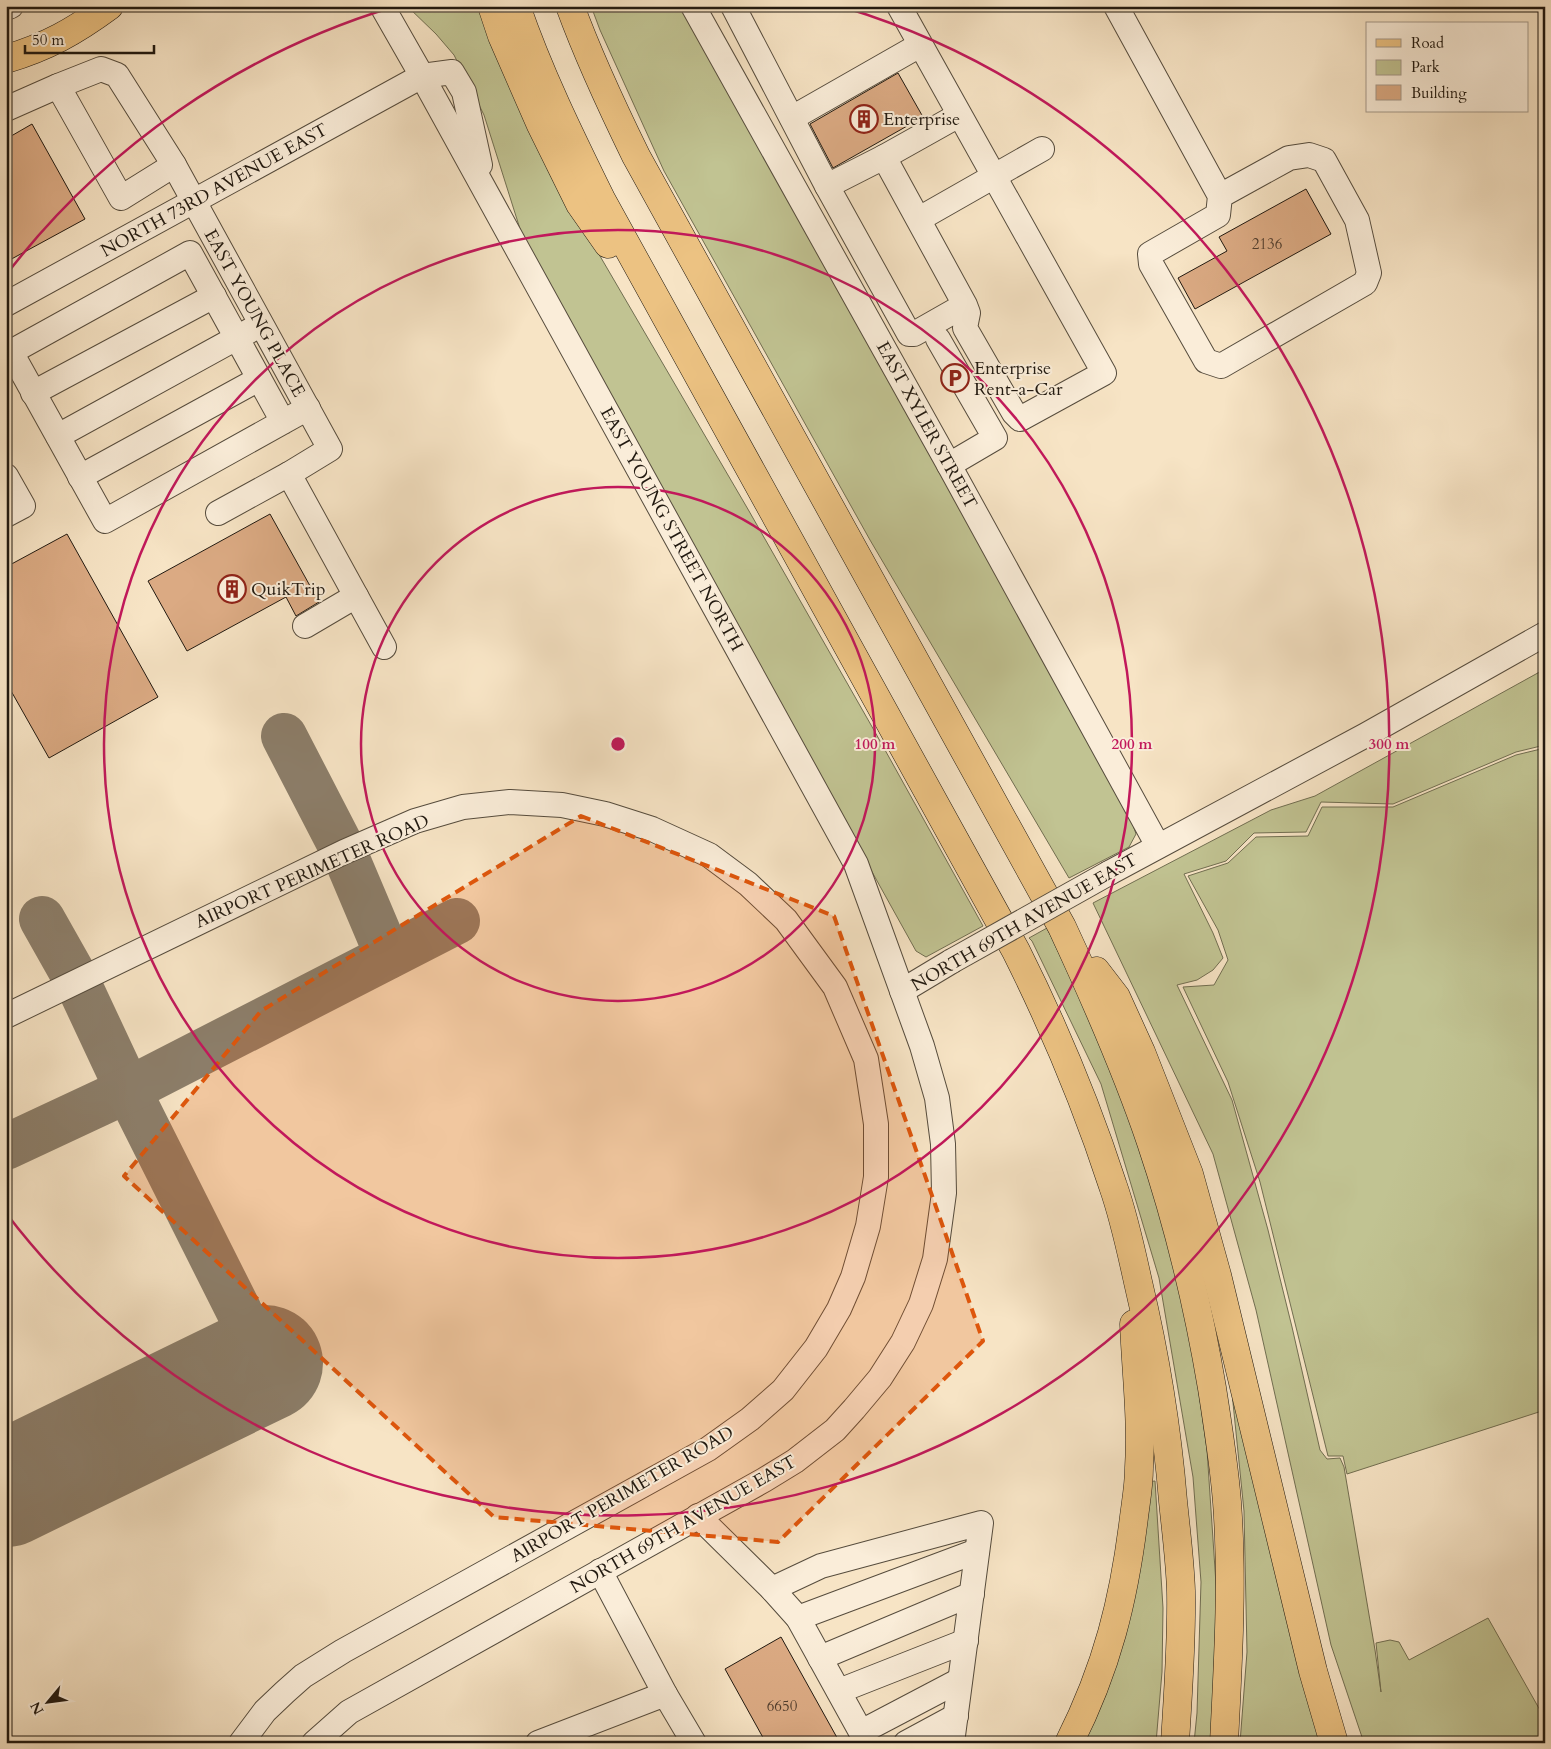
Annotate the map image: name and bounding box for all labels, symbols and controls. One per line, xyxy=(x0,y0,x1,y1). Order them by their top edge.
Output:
scale bar xyxy=(25,22,154,54)
legend xyxy=(1366,22,1528,112)
text: 50 m xyxy=(32,30,64,50)
text: Road xyxy=(1411,33,1444,53)
text: Park xyxy=(1411,57,1440,77)
text: Building xyxy=(1411,83,1467,103)
building icon: Enterprise xyxy=(849,104,879,134)
place label: Enterprise xyxy=(883,107,960,132)
street label: NORTH 73RD AVENUE EAST xyxy=(96,117,332,263)
street label: EAST YOUNG PLACE xyxy=(198,225,311,402)
house number: 2136 xyxy=(1252,234,1283,254)
street label: EAST XYLER STREET xyxy=(870,337,983,514)
place label: Enterprise Rent-a-Car xyxy=(974,356,1063,402)
parking icon: Enterprise Rent-a-Car xyxy=(940,363,970,393)
street label: EAST YOUNG STREET NORTH xyxy=(594,403,749,656)
building icon: QuikTrip xyxy=(217,574,247,604)
place label: QuikTrip xyxy=(251,577,326,602)
text: 100 m xyxy=(855,734,896,754)
text: 200 m xyxy=(1112,734,1153,754)
text: 300 m xyxy=(1369,734,1410,754)
centre of rings xyxy=(609,735,627,753)
street label: AIRPORT PERIMETER ROAD xyxy=(191,808,433,934)
street label: NORTH 69TH AVENUE EAST xyxy=(907,847,1142,998)
street label: AIRPORT PERIMETER ROAD xyxy=(506,1420,738,1569)
street label: NORTH 69TH AVENUE EAST xyxy=(566,1449,801,1600)
north arrow xyxy=(22,1676,72,1726)
house number: 6650 xyxy=(767,1696,798,1716)
text: N xyxy=(26,1698,48,1718)

